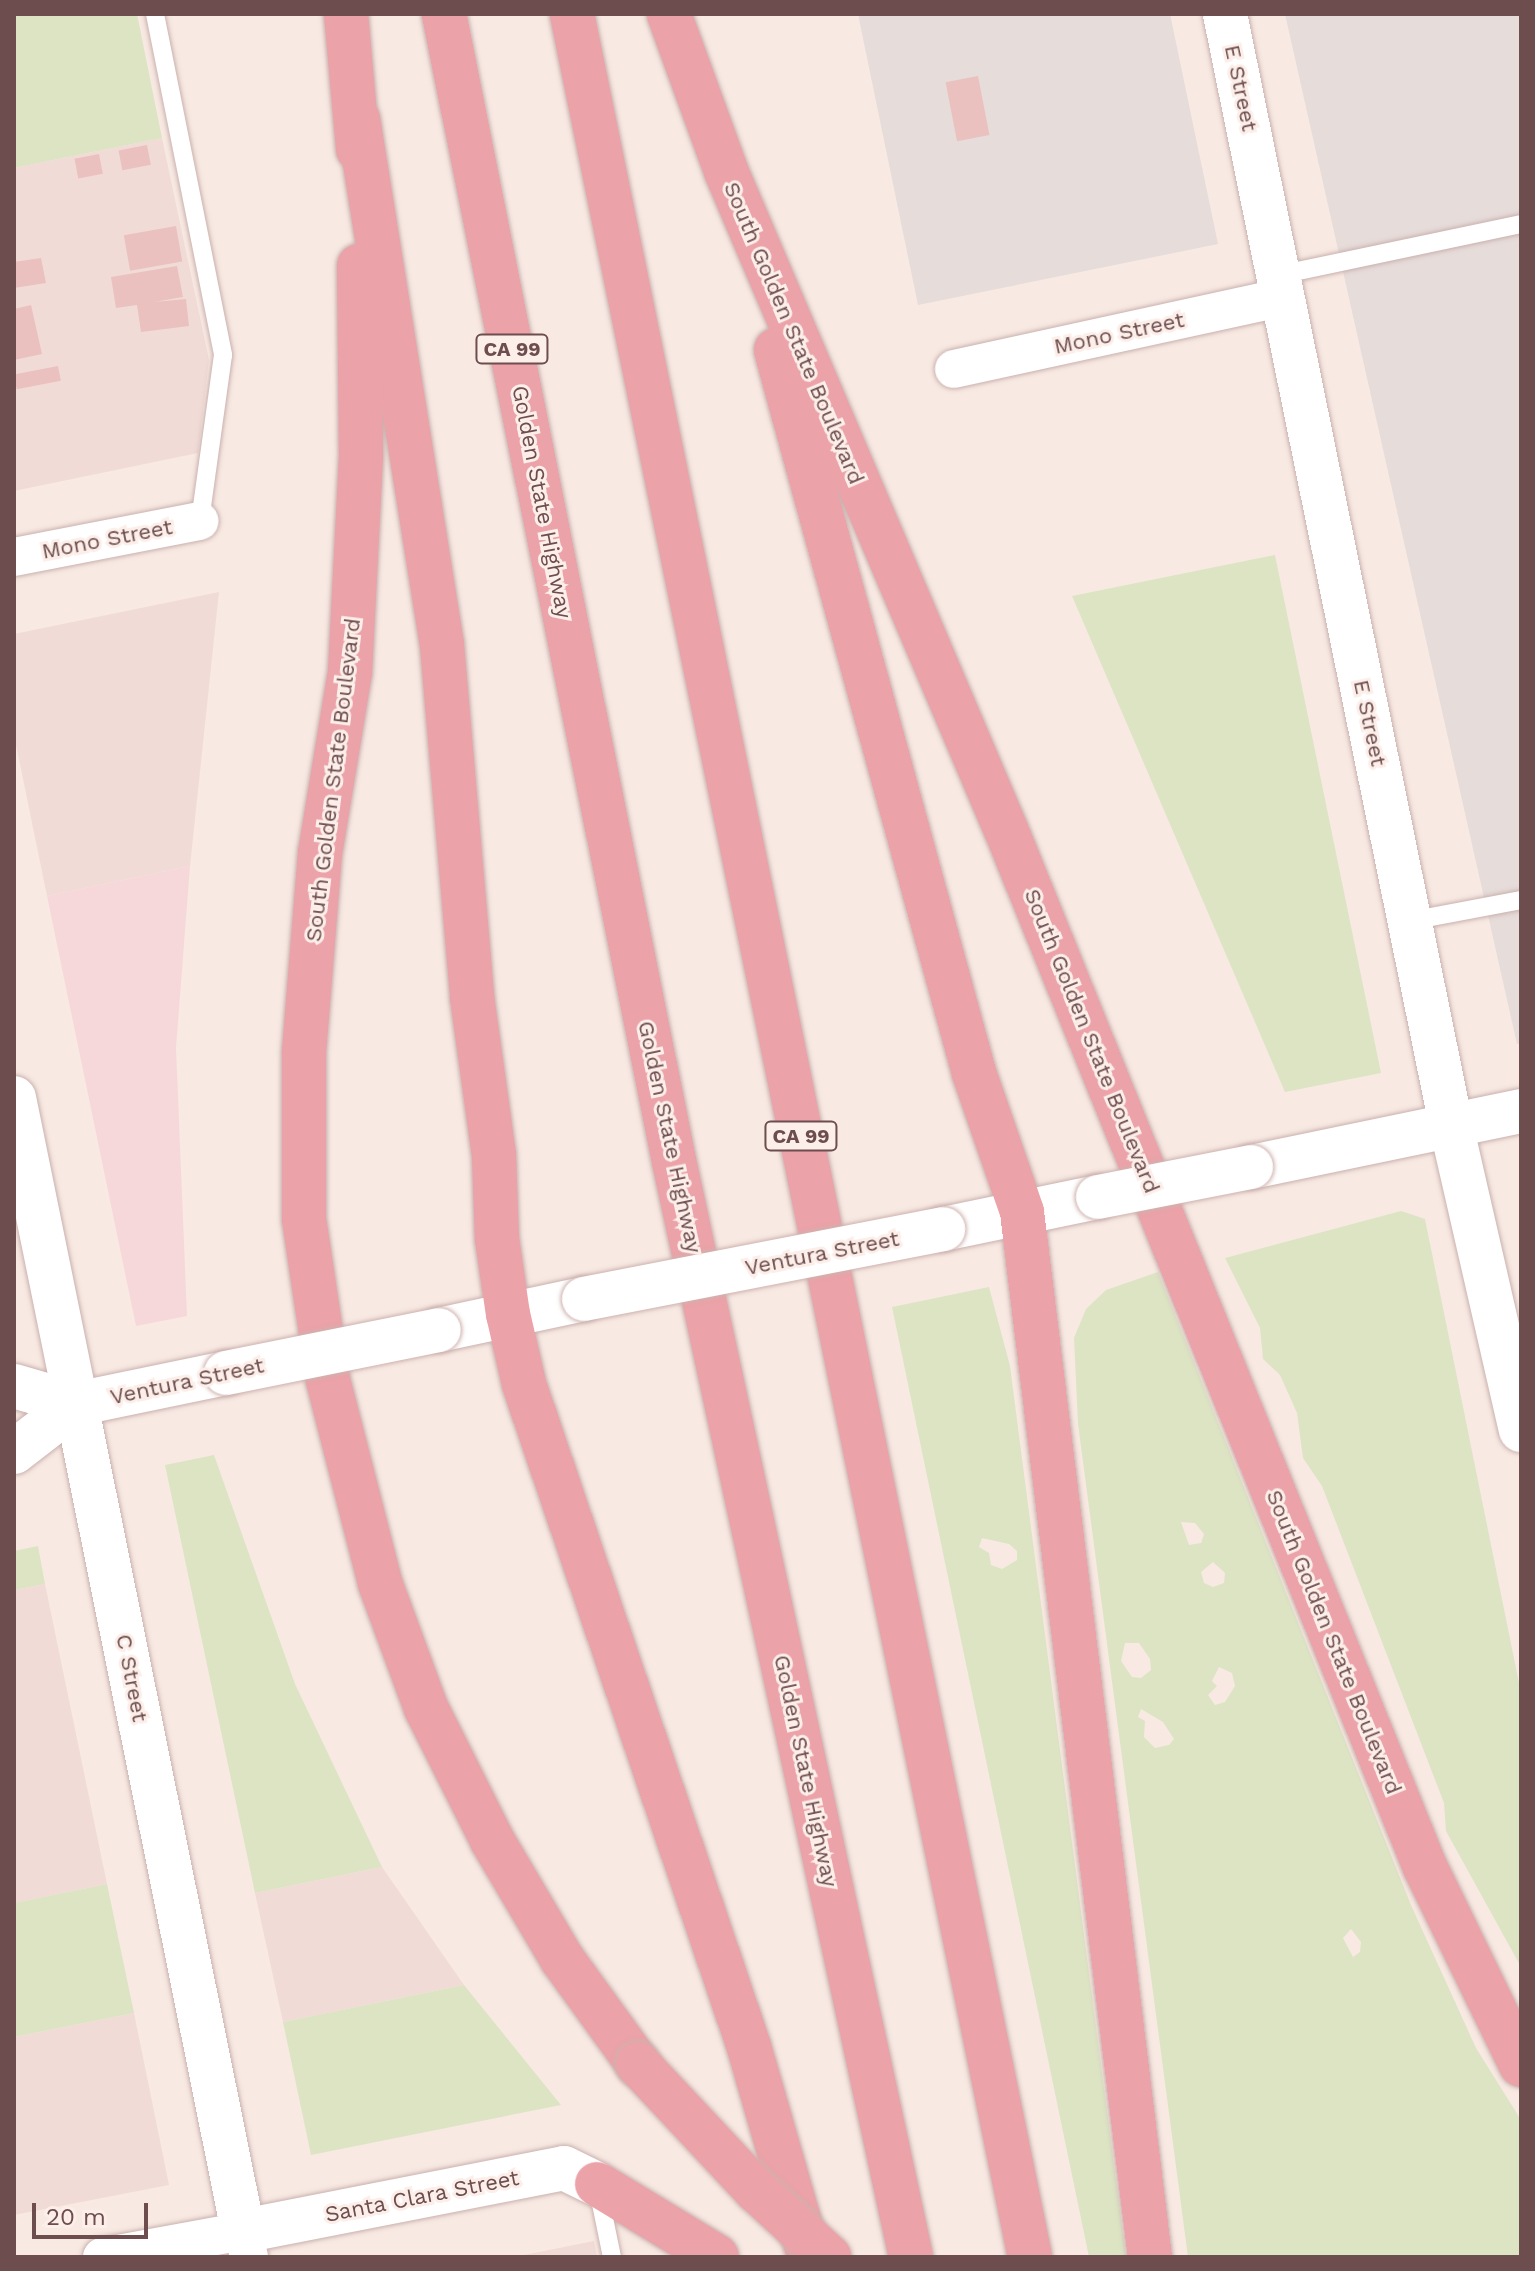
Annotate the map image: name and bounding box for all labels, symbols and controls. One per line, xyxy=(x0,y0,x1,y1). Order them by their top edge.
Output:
street label: E Street xyxy=(1219,42,1263,134)
street label: South Golden State Boulevard xyxy=(718,178,870,488)
street label: Mono Street xyxy=(1052,306,1186,360)
road number: CA 99 xyxy=(474,333,550,365)
street label: Golden State Highway xyxy=(506,383,578,621)
street label: Mono Street xyxy=(40,513,174,565)
street label: South Golden State Boulevard xyxy=(300,617,366,943)
street label: E Street xyxy=(1348,677,1392,769)
street label: South Golden State Boulevard xyxy=(1019,885,1165,1197)
street label: Golden State Highway xyxy=(632,1019,708,1255)
road number: CA 99 xyxy=(763,1120,839,1152)
street label: Ventura Street xyxy=(742,1225,902,1281)
street label: Ventura Street xyxy=(107,1352,267,1410)
street label: South Golden State Boulevard xyxy=(1261,1486,1407,1798)
street label: C Street xyxy=(111,1632,153,1724)
street label: Golden State Highway xyxy=(768,1653,844,1889)
street label: Santa Clara Street xyxy=(322,2164,522,2228)
scale bar xyxy=(36,2187,152,2237)
text: 20 m xyxy=(46,2203,106,2231)

